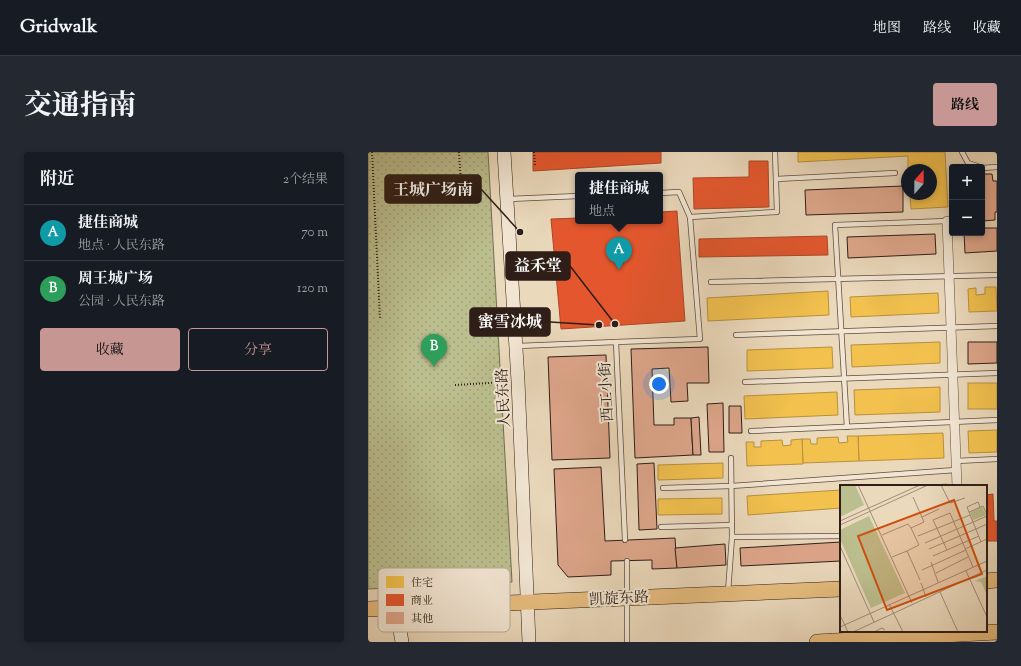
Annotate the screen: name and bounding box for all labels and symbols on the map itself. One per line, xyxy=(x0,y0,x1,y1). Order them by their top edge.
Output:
north arrow xyxy=(901,164,937,200)
callout: 王城广场南 xyxy=(385,175,481,203)
text: 王城广场南 xyxy=(393,180,473,203)
pin: A xyxy=(606,237,632,270)
callout: 益禾堂 xyxy=(506,252,570,280)
text: 益禾堂 xyxy=(514,256,562,279)
callout: 蜜雪冰城 xyxy=(470,308,550,336)
text: 蜜雪冰城 xyxy=(478,312,542,335)
pin: B xyxy=(421,334,447,367)
street label: 西工小街 xyxy=(595,361,620,422)
street label: 人民东路 xyxy=(492,367,517,428)
your location xyxy=(649,374,669,394)
inset map xyxy=(840,485,987,632)
legend xyxy=(378,568,510,632)
text: 住宅 xyxy=(411,575,433,591)
street label: 凯旋东路 xyxy=(589,587,650,612)
text: 商业 xyxy=(411,593,433,609)
text: 其他 xyxy=(411,611,433,627)

